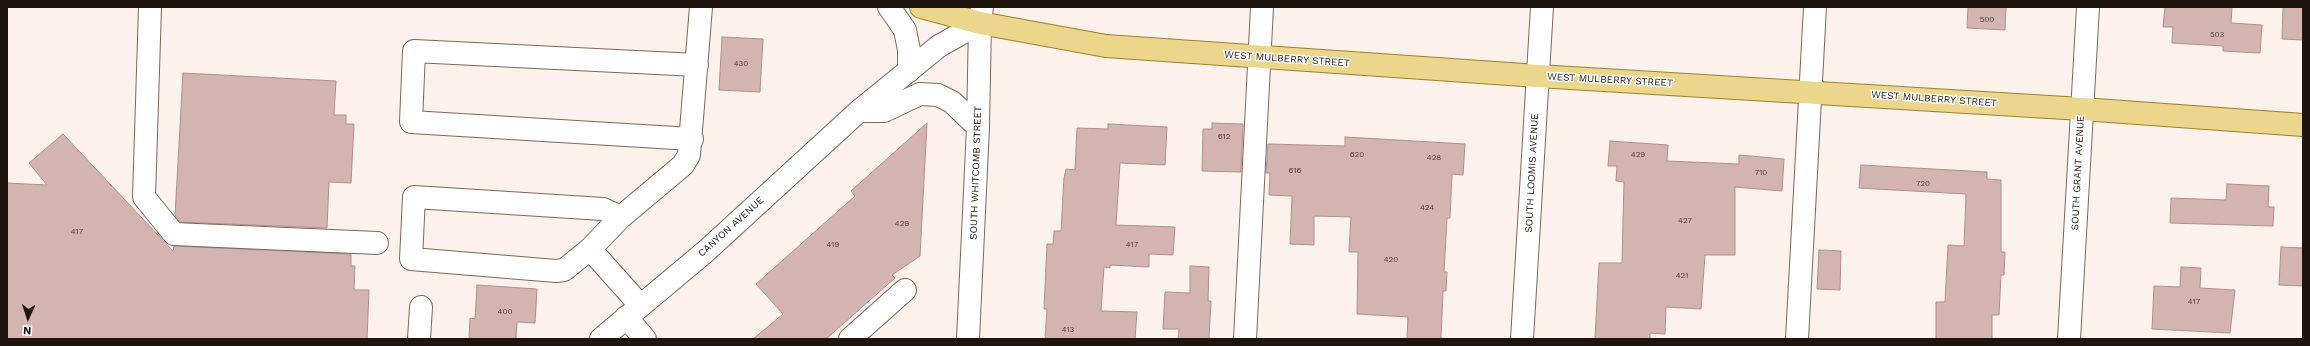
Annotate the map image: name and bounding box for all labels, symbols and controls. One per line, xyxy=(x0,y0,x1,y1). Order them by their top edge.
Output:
house number: 500 xyxy=(1980,15,1994,25)
house number: 503 xyxy=(2210,30,2224,40)
street label: WEST MULBERRY STREET xyxy=(1224,49,1350,69)
house number: 430 xyxy=(734,59,748,69)
street label: WEST MULBERRY STREET xyxy=(1547,71,1673,89)
street label: WEST MULBERRY STREET xyxy=(1871,89,1997,109)
street label: SOUTH WHITCOMB STREET xyxy=(968,106,984,240)
street label: SOUTH LOOMIS AVENUE xyxy=(1523,113,1541,233)
street label: SOUTH GRANT AVENUE xyxy=(2069,115,2087,231)
house number: 612 xyxy=(1218,132,1230,142)
house number: 620 xyxy=(1350,150,1364,160)
house number: 429 xyxy=(1631,150,1645,160)
house number: 428 xyxy=(1427,153,1441,163)
house number: 616 xyxy=(1289,166,1301,176)
house number: 710 xyxy=(1755,168,1767,178)
house number: 720 xyxy=(1916,179,1930,189)
street label: CANYON AVENUE xyxy=(696,194,766,260)
house number: 424 xyxy=(1420,203,1434,213)
house number: 427 xyxy=(1678,216,1692,226)
house number: 429 xyxy=(895,219,909,229)
house number: 417 xyxy=(71,227,83,237)
house number: 419 xyxy=(827,240,839,250)
house number: 417 xyxy=(1126,240,1138,250)
house number: 420 xyxy=(1384,255,1398,265)
house number: 421 xyxy=(1676,271,1688,281)
house number: 417 xyxy=(2188,297,2200,307)
north arrow xyxy=(8,298,48,338)
house number: 400 xyxy=(498,307,512,317)
text: N xyxy=(23,324,32,337)
house number: 413 xyxy=(1062,325,1074,335)

